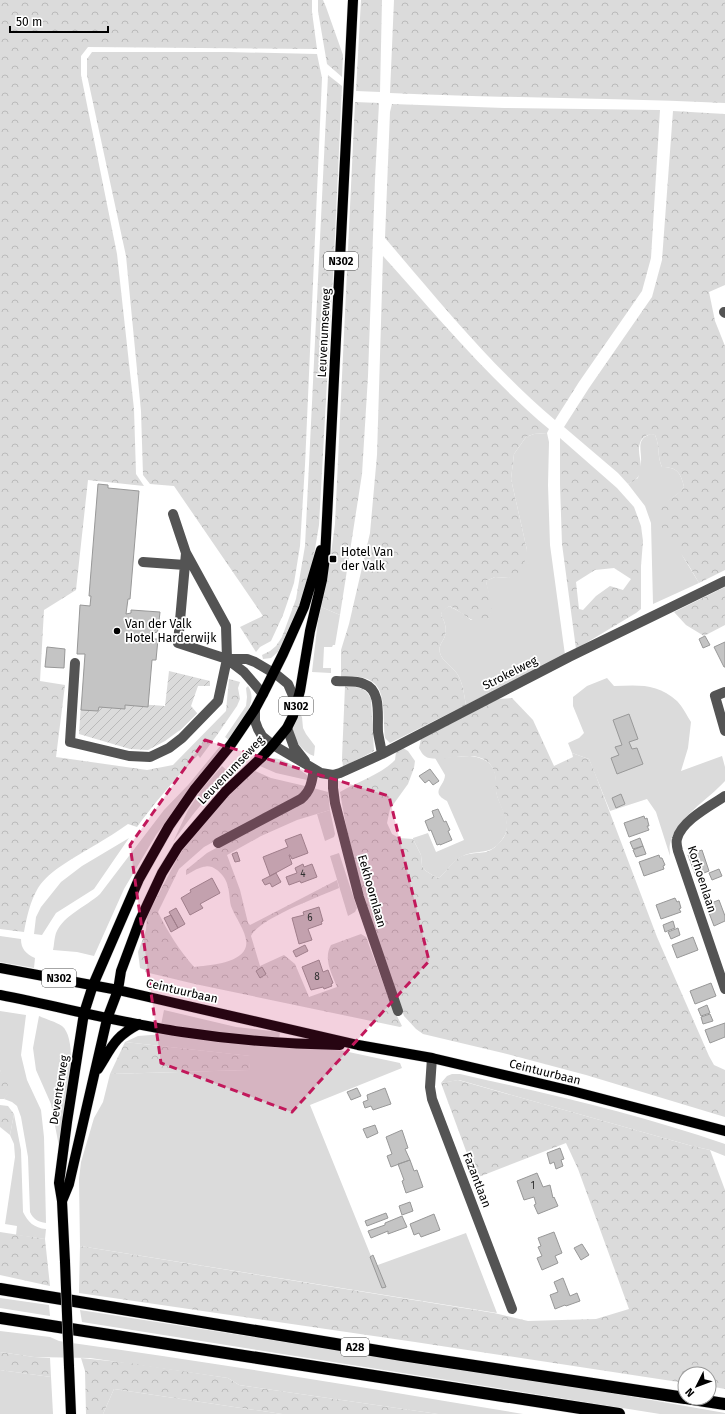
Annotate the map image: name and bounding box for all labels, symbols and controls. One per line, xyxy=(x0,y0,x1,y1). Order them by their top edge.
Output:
scale bar xyxy=(10,8,108,34)
text: 50 m xyxy=(16,15,42,29)
road number: N302 xyxy=(324,252,358,270)
street label: Leuvenumseweg xyxy=(315,287,333,378)
place label: Hotel Van der Valk xyxy=(341,545,393,573)
marker: Hotel Van der Valk xyxy=(328,554,338,564)
place label: Van der Valk Hotel Harderwijk xyxy=(125,617,217,645)
marker: Van der Valk Hotel Harderwijk xyxy=(112,626,122,636)
street label: Strokelweg xyxy=(480,653,540,693)
road number: N302 xyxy=(279,697,313,715)
street label: Leuvenumseweg xyxy=(195,732,268,807)
street label: Korhoenlaan xyxy=(685,844,719,914)
street label: Eekhoornlaan xyxy=(355,853,389,929)
house number: 4 xyxy=(300,868,306,880)
house number: 6 xyxy=(307,912,313,924)
road number: N302 xyxy=(42,969,76,987)
house number: 8 xyxy=(314,971,320,983)
street label: Ceintuurbaan xyxy=(145,976,219,1006)
street label: Deventerweg xyxy=(47,1053,72,1126)
street label: Ceintuurbaan xyxy=(508,1056,582,1088)
street label: Fazantlaan xyxy=(460,1150,494,1210)
house number: 1 xyxy=(531,1180,535,1192)
road number: A28 xyxy=(341,1338,369,1356)
north arrow xyxy=(677,1366,717,1406)
text: N xyxy=(683,1385,697,1399)

